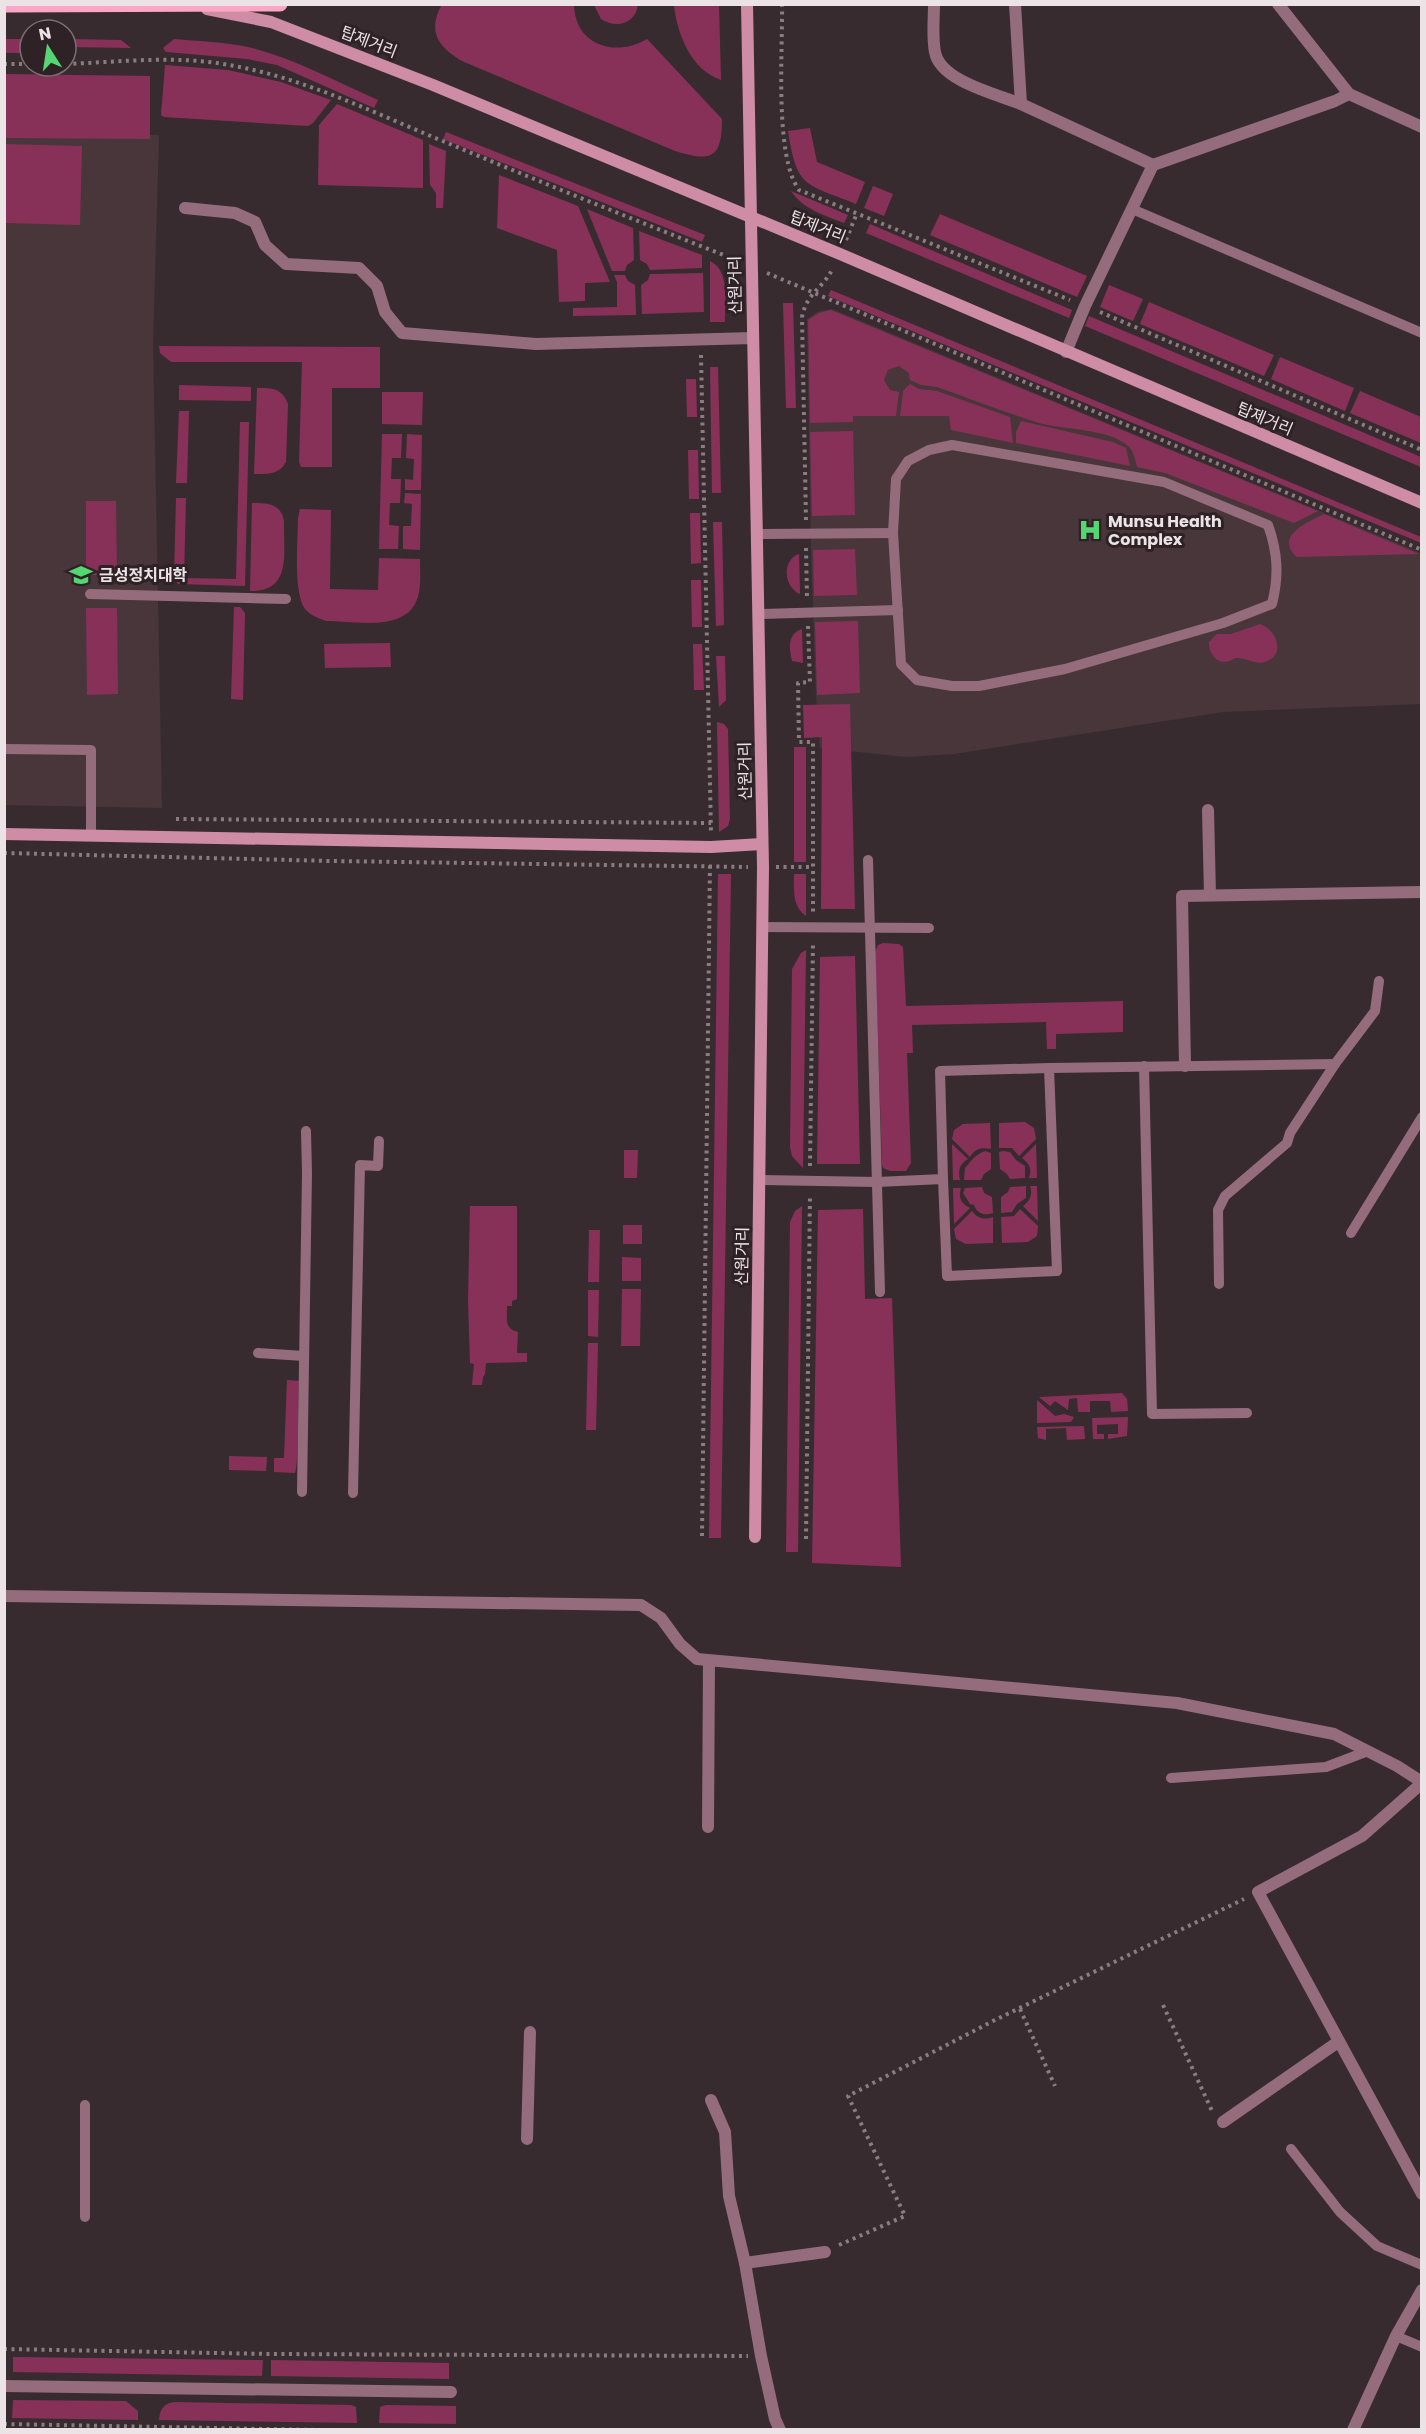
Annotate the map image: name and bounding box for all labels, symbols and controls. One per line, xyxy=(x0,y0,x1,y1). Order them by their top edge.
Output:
north arrow xyxy=(18,18,78,78)
text: N xyxy=(37,21,53,46)
street label: 탑제거리 xyxy=(337,21,401,63)
street label: 탑제거리 xyxy=(786,205,850,249)
street label: 산원거리 xyxy=(723,255,747,315)
street label: 탑제거리 xyxy=(1233,397,1297,441)
place label: Munsu Health Complex xyxy=(1108,510,1222,551)
hospital icon: Munsu Health Complex xyxy=(1077,517,1103,543)
school or university icon: 금성정치대학 xyxy=(68,562,94,588)
place label: 금성정치대학 xyxy=(99,564,188,587)
street label: 산원거리 xyxy=(733,741,757,801)
street label: 산원거리 xyxy=(730,1226,754,1286)

